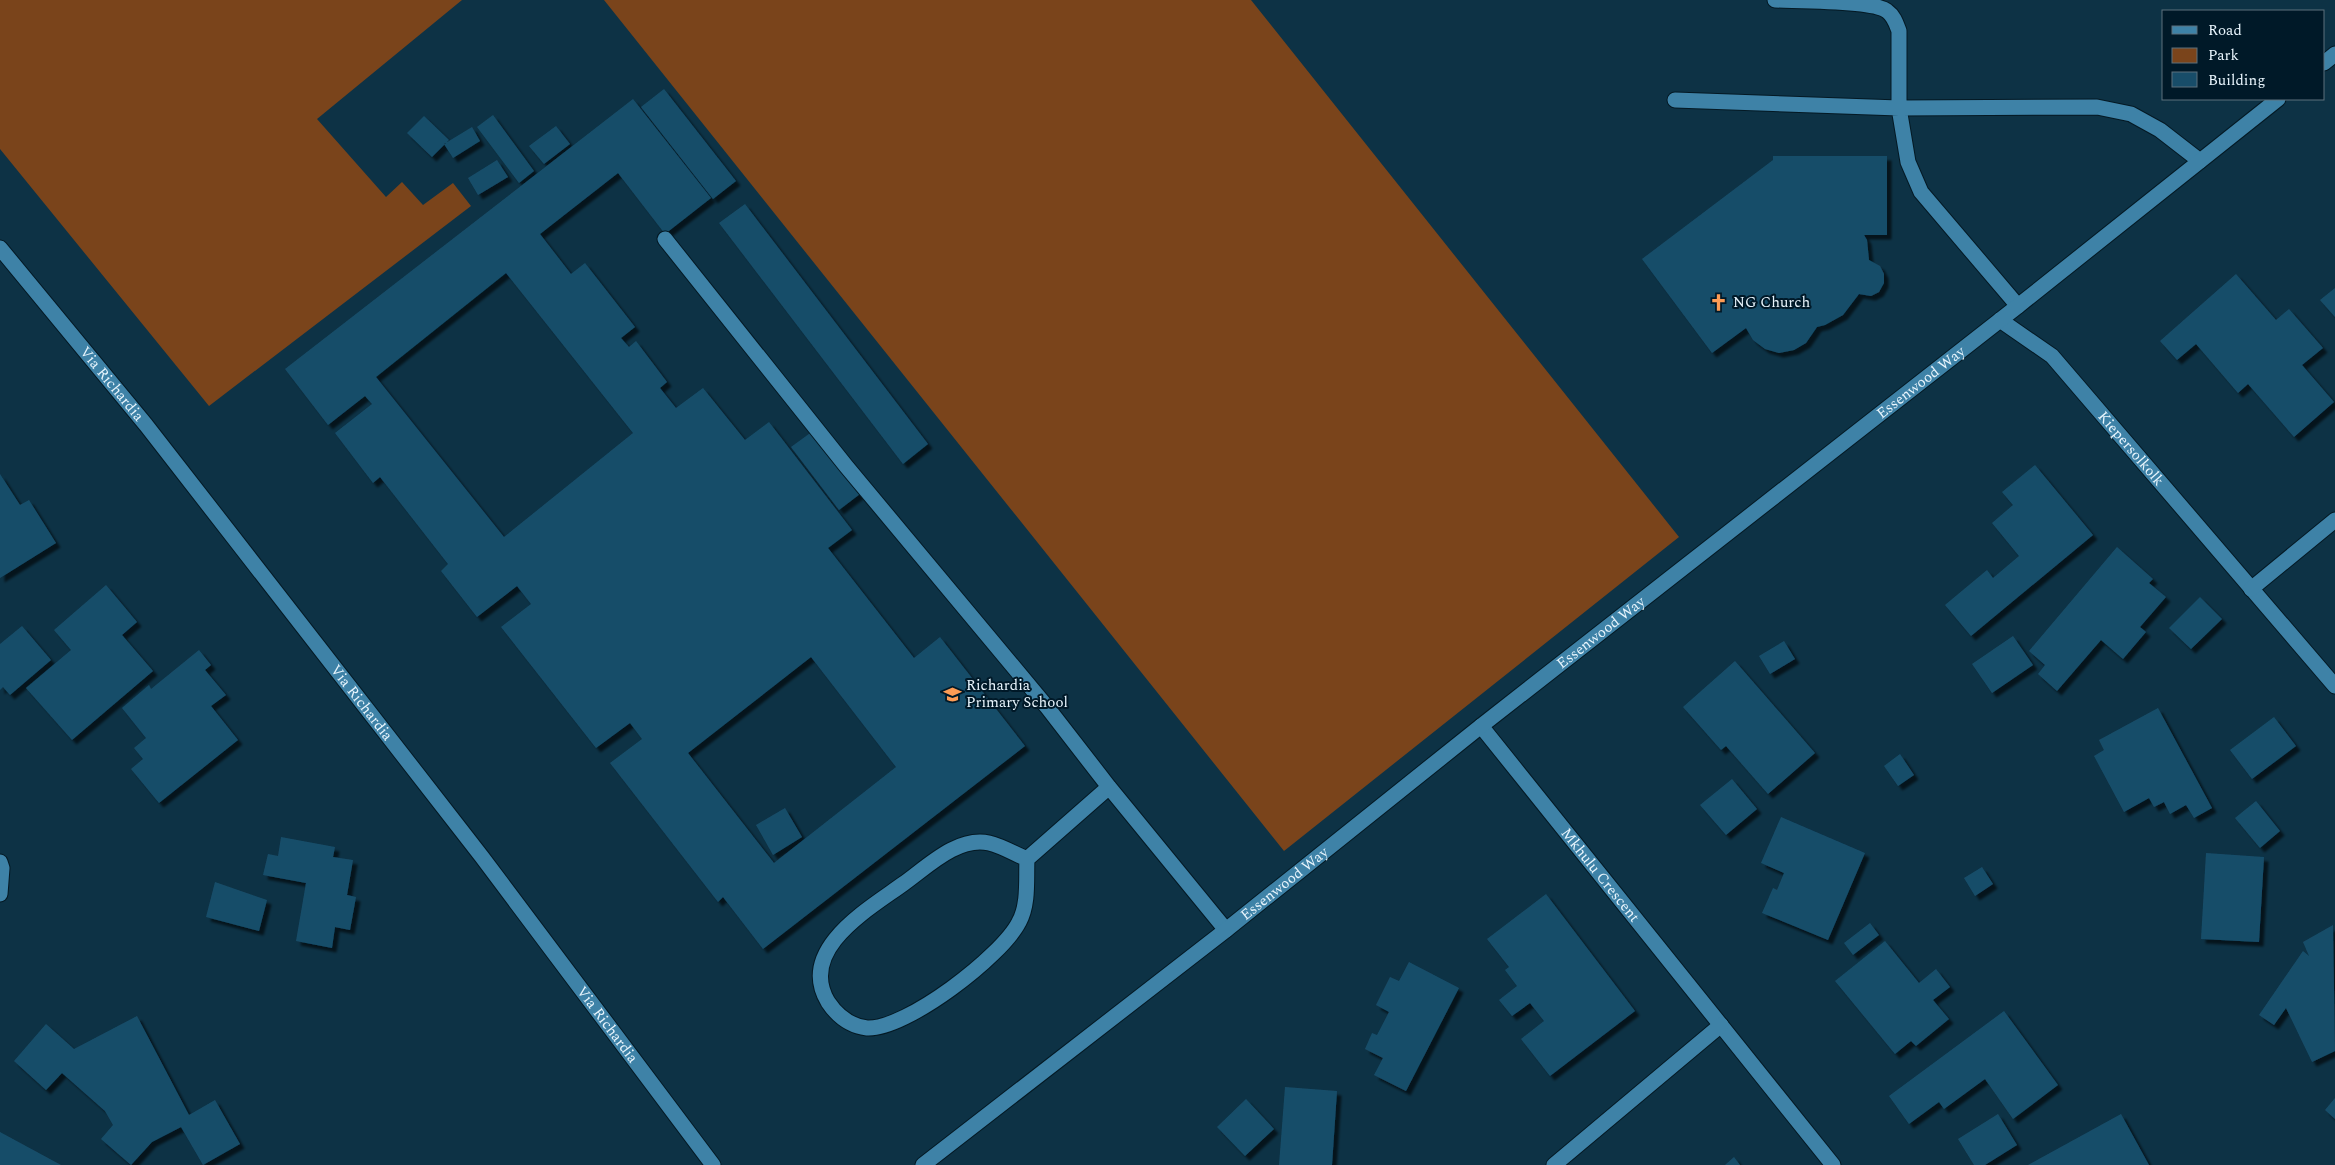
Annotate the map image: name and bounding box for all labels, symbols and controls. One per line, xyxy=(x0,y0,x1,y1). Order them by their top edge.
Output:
legend xyxy=(2162,10,2325,100)
text: Road xyxy=(2208,19,2242,42)
text: Park xyxy=(2208,44,2239,67)
text: Building xyxy=(2208,69,2265,92)
place label: NG Church xyxy=(1733,291,1810,314)
church icon: NG Church xyxy=(1709,292,1729,312)
street label: Essenwood Way xyxy=(1871,340,1970,424)
street label: Via Richardia xyxy=(74,341,150,427)
street label: Kiepersolkolk xyxy=(2092,406,2170,491)
street label: Essenwood Way xyxy=(1551,590,1651,674)
street label: Via Richardia xyxy=(325,659,399,746)
place label: Richardia Primary School xyxy=(966,674,1068,714)
school or university icon: Richardia Primary School xyxy=(942,684,962,704)
street label: Mkhulu Crescent xyxy=(1555,823,1646,927)
street label: Essenwood Way xyxy=(1235,840,1334,926)
street label: Via Richardia xyxy=(571,981,644,1068)

